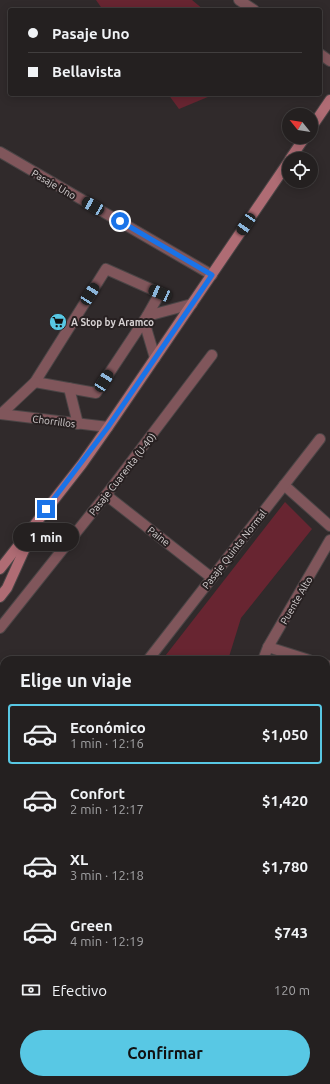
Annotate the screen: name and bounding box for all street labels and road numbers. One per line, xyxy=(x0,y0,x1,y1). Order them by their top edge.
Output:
street label: Pasaje Uno xyxy=(30,167,78,202)
street label: Chorrillos xyxy=(32,413,76,430)
street label: Pasaje Cuarenta (U-40) xyxy=(87,431,158,518)
street label: Pasaje Quinta Normal xyxy=(200,507,269,591)
street label: Paine xyxy=(146,524,172,548)
street label: Puente Alto xyxy=(278,574,315,626)

